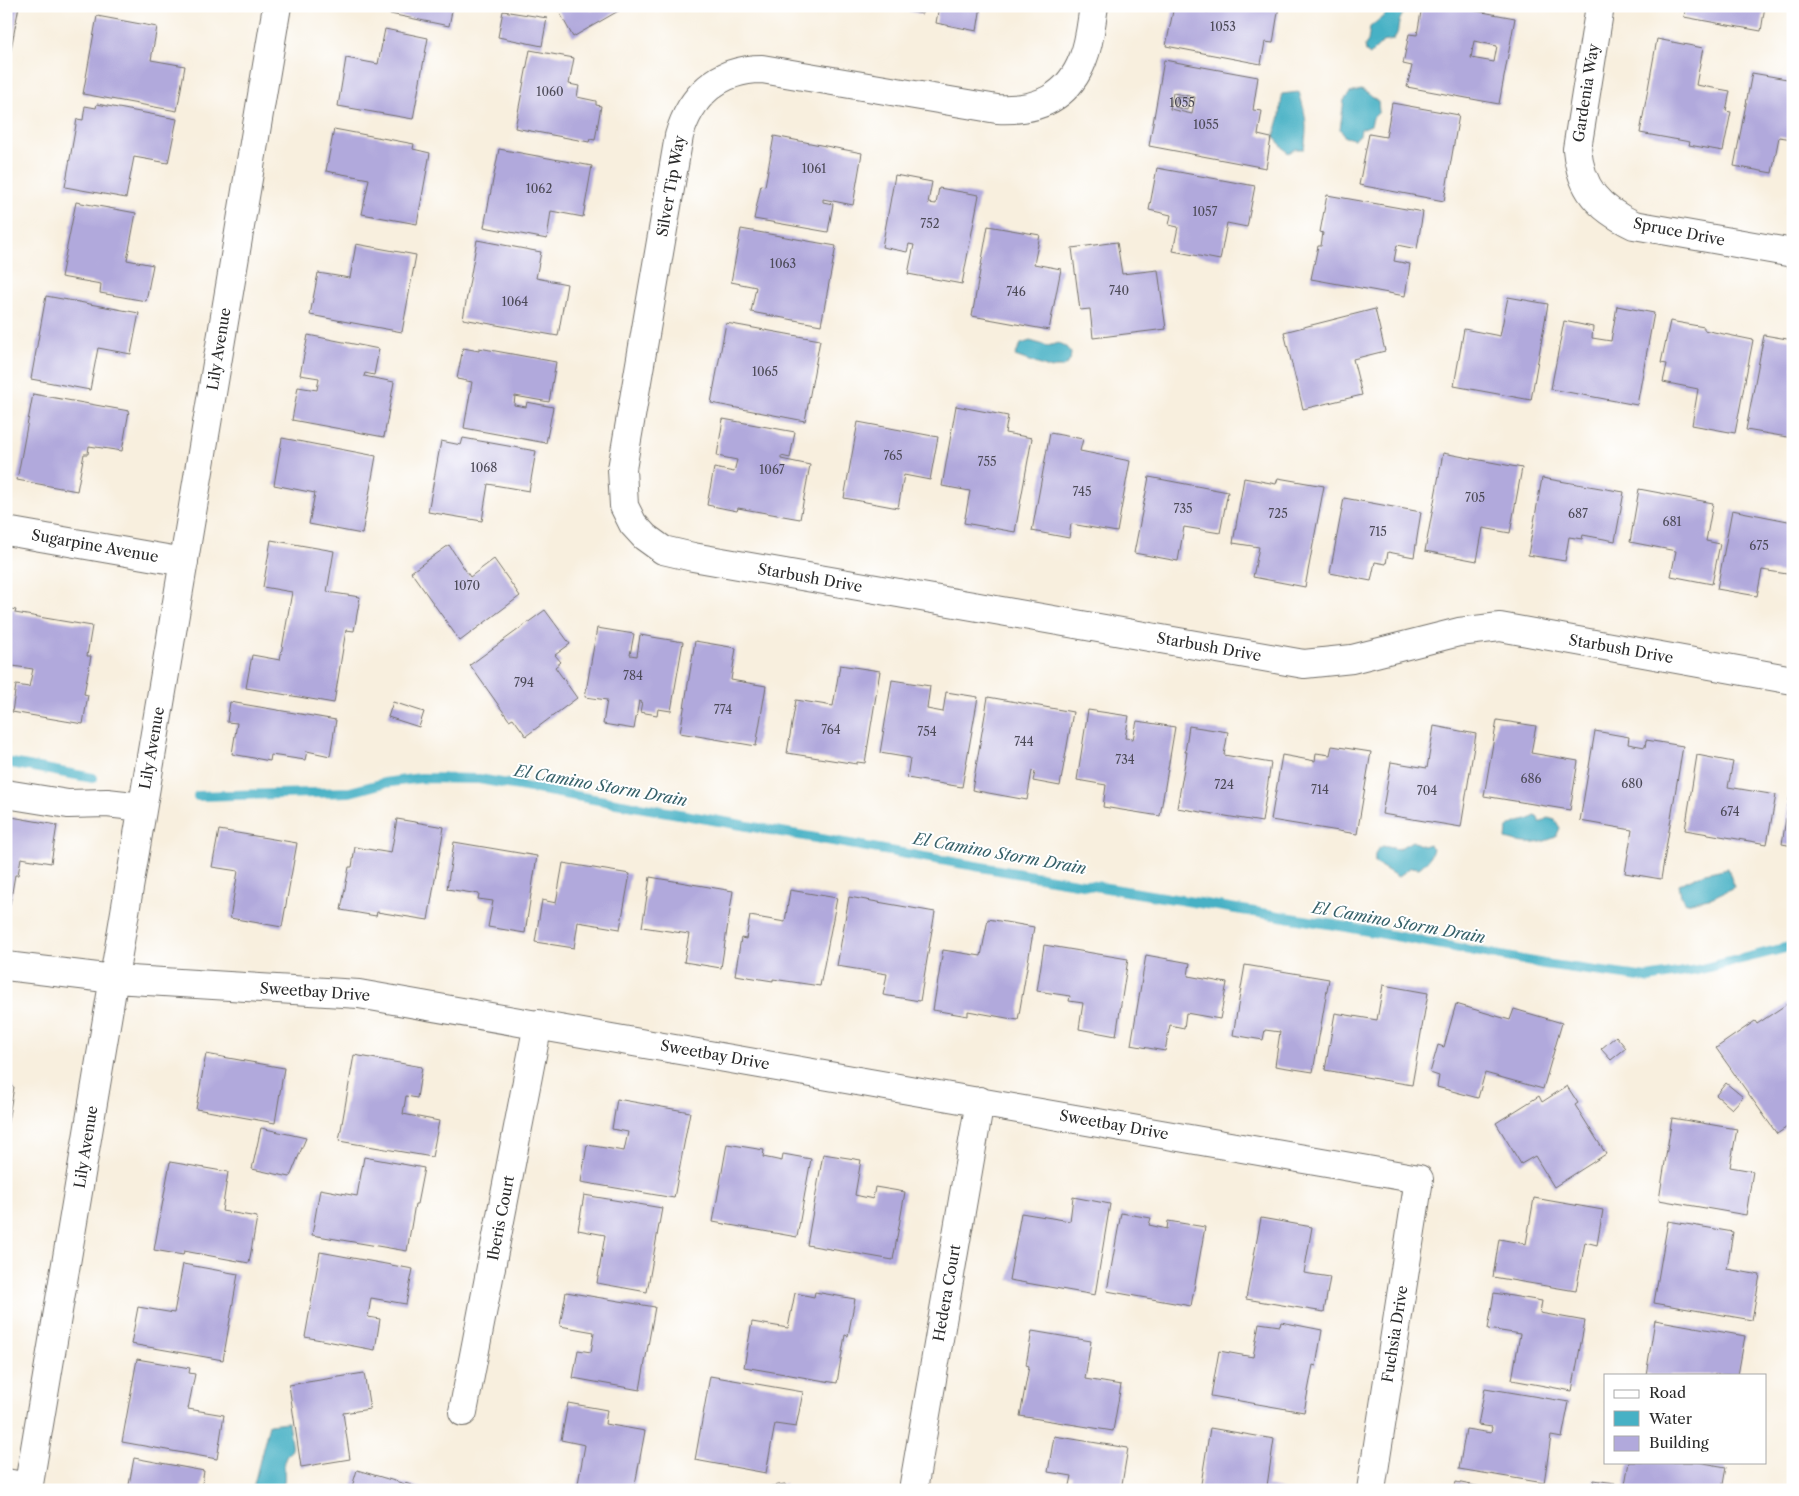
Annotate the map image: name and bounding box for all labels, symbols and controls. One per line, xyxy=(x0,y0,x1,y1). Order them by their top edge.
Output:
house number: 1053 xyxy=(1210,19,1236,34)
street label: Gardenia Way xyxy=(1568,42,1603,144)
house number: 1060 xyxy=(536,84,564,99)
house number: 1055 xyxy=(1169,95,1195,110)
house number: 1055 xyxy=(1193,117,1219,132)
street label: Silver Tip Way xyxy=(652,133,689,238)
house number: 1061 xyxy=(802,161,826,176)
house number: 1062 xyxy=(526,181,552,196)
house number: 1057 xyxy=(1192,204,1218,219)
street label: Spruce Drive xyxy=(1632,213,1727,250)
house number: 752 xyxy=(920,216,940,231)
house number: 1063 xyxy=(770,256,796,271)
house number: 740 xyxy=(1109,283,1129,298)
house number: 746 xyxy=(1006,284,1026,299)
house number: 1064 xyxy=(502,294,528,309)
street label: Lily Avenue xyxy=(203,306,234,392)
house number: 1065 xyxy=(752,364,778,379)
house number: 765 xyxy=(883,448,903,463)
house number: 755 xyxy=(978,454,996,469)
house number: 1068 xyxy=(471,460,497,475)
house number: 1067 xyxy=(759,462,785,477)
house number: 745 xyxy=(1073,484,1092,499)
house number: 705 xyxy=(1465,490,1485,505)
house number: 735 xyxy=(1173,501,1193,516)
house number: 725 xyxy=(1268,506,1288,521)
house number: 687 xyxy=(1568,506,1588,521)
house number: 681 xyxy=(1662,514,1682,529)
house number: 715 xyxy=(1369,524,1387,539)
street label: Sugarpine Avenue xyxy=(30,525,160,566)
house number: 675 xyxy=(1749,538,1769,553)
street label: Starbush Drive xyxy=(756,559,864,596)
house number: 1070 xyxy=(454,578,480,593)
street label: Starbush Drive xyxy=(1155,628,1263,665)
street label: Starbush Drive xyxy=(1567,630,1675,667)
house number: 784 xyxy=(623,668,643,683)
house number: 794 xyxy=(514,675,534,690)
house number: 774 xyxy=(714,702,732,717)
street label: Lily Avenue xyxy=(135,705,168,791)
house number: 764 xyxy=(821,722,841,737)
house number: 754 xyxy=(917,724,937,739)
house number: 744 xyxy=(1014,734,1034,749)
house number: 734 xyxy=(1115,752,1135,767)
water label: El Camino Storm Drain xyxy=(511,760,689,810)
house number: 686 xyxy=(1520,771,1542,786)
house number: 680 xyxy=(1621,776,1643,791)
house number: 724 xyxy=(1214,777,1234,792)
house number: 714 xyxy=(1311,782,1329,797)
house number: 704 xyxy=(1417,783,1437,798)
house number: 674 xyxy=(1720,804,1740,819)
water label: El Camino Storm Drain xyxy=(910,828,1088,878)
water label: El Camino Storm Drain xyxy=(1309,897,1487,947)
street label: Sweetbay Drive xyxy=(259,978,371,1005)
street label: Sweetbay Drive xyxy=(659,1036,771,1073)
street label: Lily Avenue xyxy=(70,1104,101,1190)
street label: Sweetbay Drive xyxy=(1058,1106,1170,1143)
street label: Iberis Court xyxy=(483,1173,518,1262)
street label: Hedera Court xyxy=(929,1242,964,1343)
street label: Fuchsia Drive xyxy=(1377,1284,1412,1384)
legend xyxy=(1604,1374,1766,1464)
text: Road xyxy=(1649,1383,1686,1402)
text: Water xyxy=(1648,1409,1693,1428)
text: Building xyxy=(1649,1433,1709,1452)

